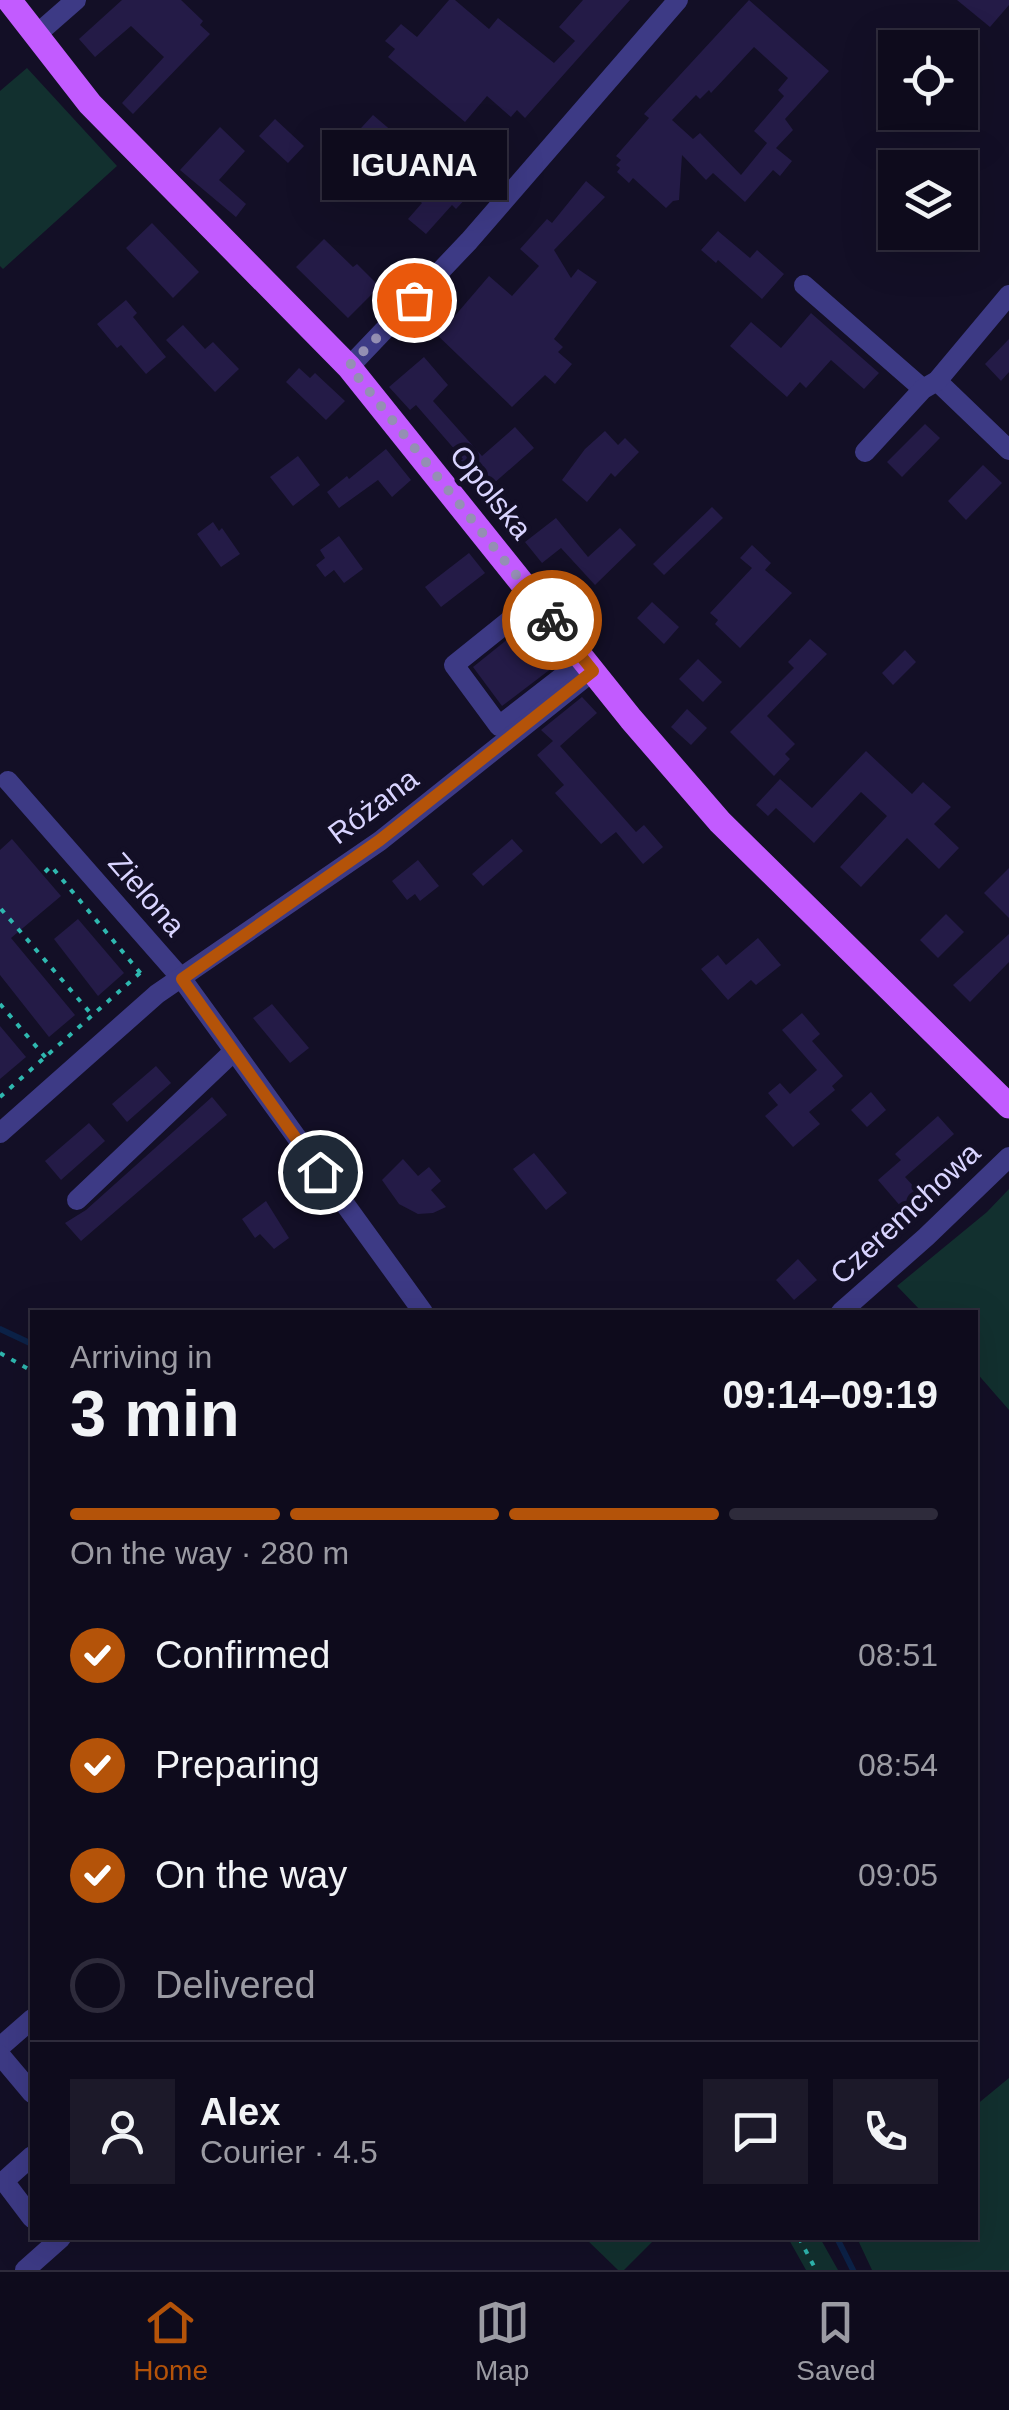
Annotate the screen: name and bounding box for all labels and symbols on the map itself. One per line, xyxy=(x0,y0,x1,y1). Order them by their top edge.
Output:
callout: IGUANA xyxy=(322,130,506,200)
pin xyxy=(372,258,457,343)
street label: Opolska xyxy=(444,439,539,545)
courier xyxy=(502,570,602,670)
street label: Różana xyxy=(322,762,424,850)
street label: Zielona xyxy=(102,846,192,942)
pin xyxy=(278,1130,363,1215)
street label: Czeremchowa xyxy=(824,1135,987,1290)

